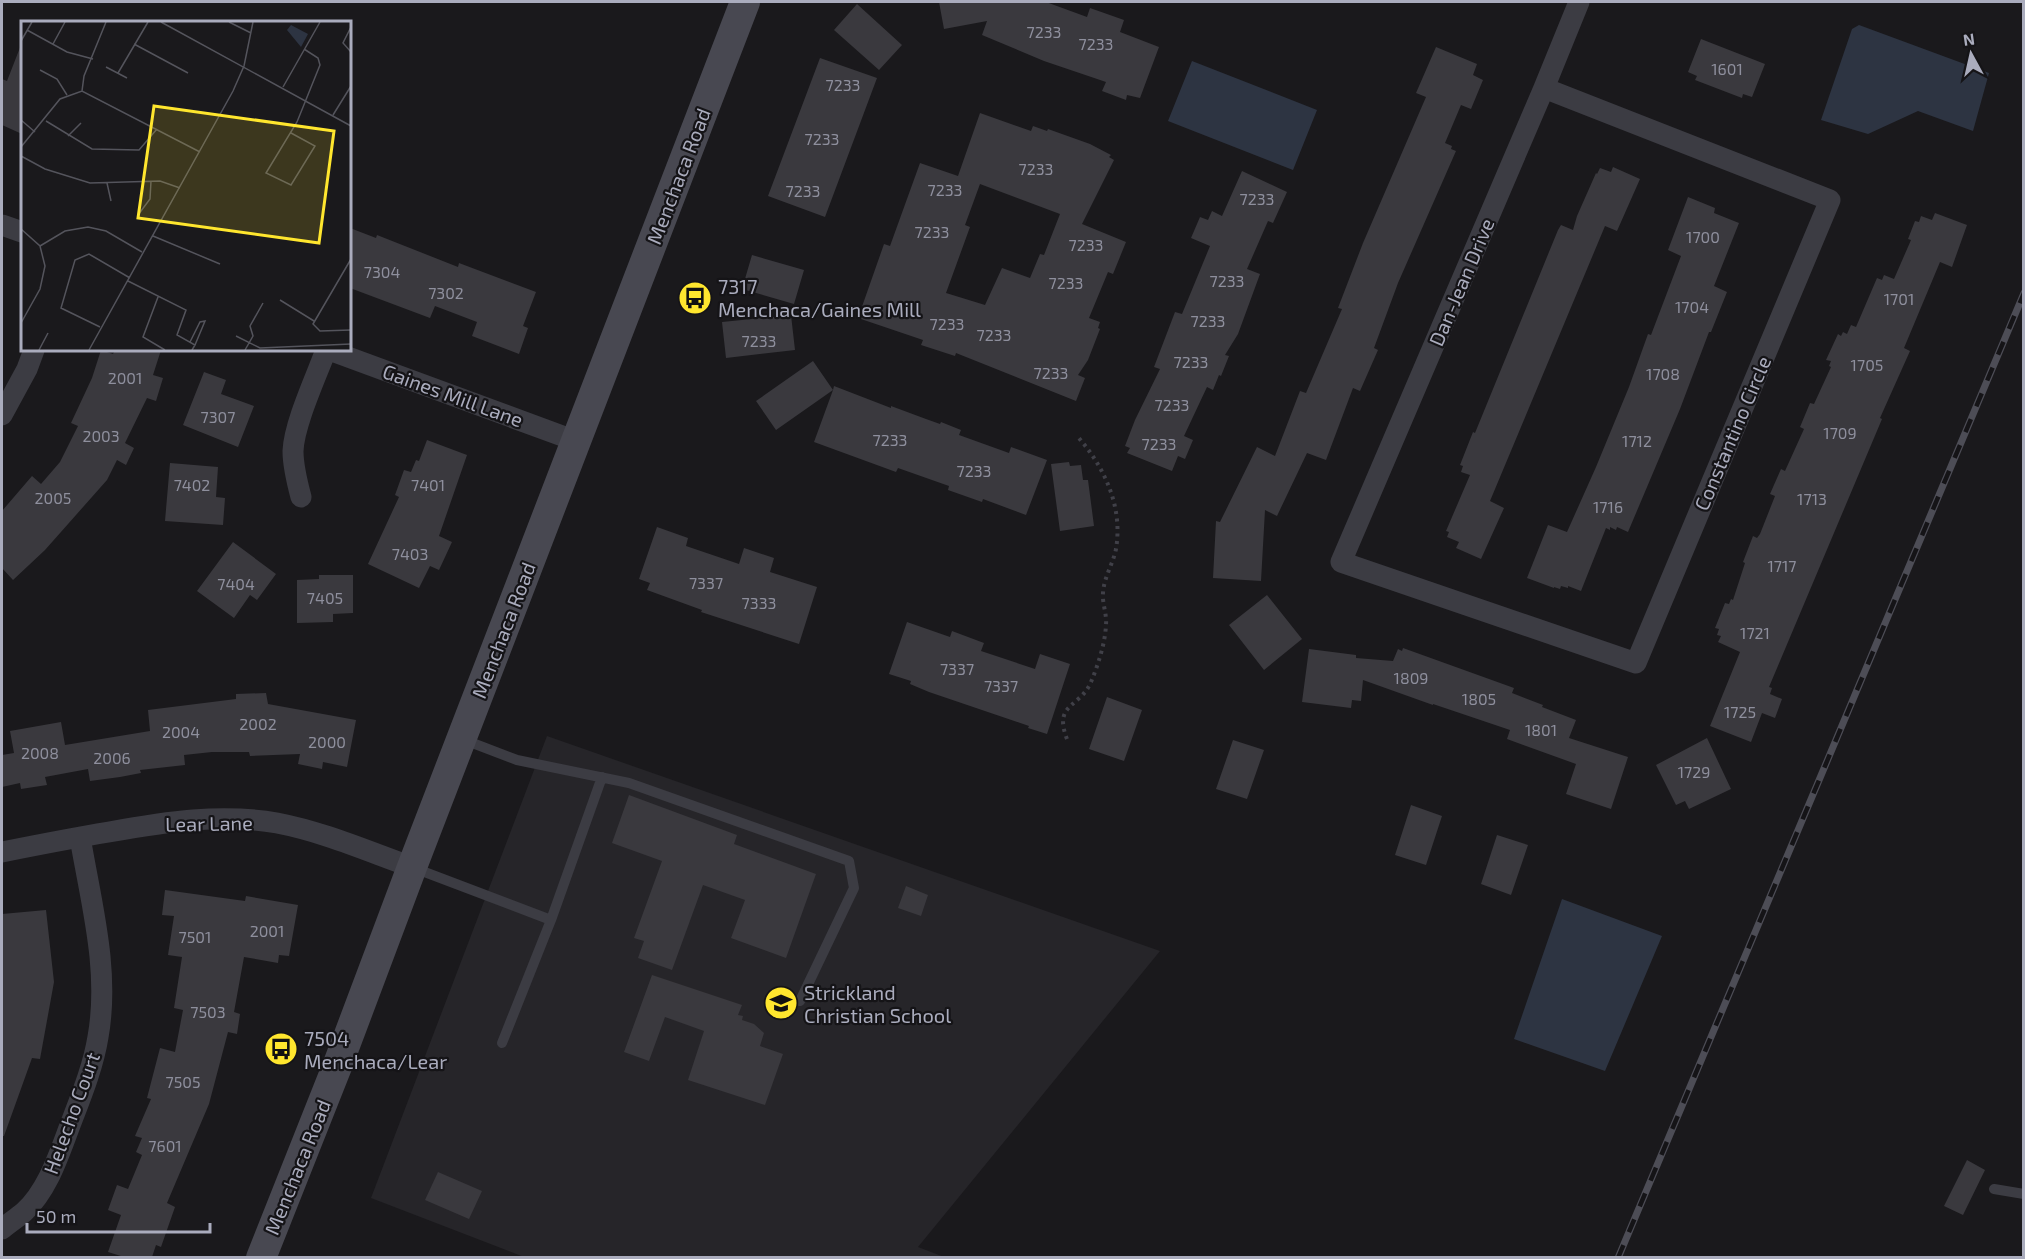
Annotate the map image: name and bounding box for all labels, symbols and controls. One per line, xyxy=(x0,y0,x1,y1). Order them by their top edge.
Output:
inset map xyxy=(21,21,351,351)
house number: 7233 xyxy=(1027,22,1061,41)
north arrow xyxy=(1941,24,2001,84)
text: N xyxy=(1962,28,1976,49)
house number: 7233 xyxy=(1079,34,1113,53)
house number: 1601 xyxy=(1711,59,1743,78)
house number: 7233 xyxy=(826,75,860,94)
street label: Menchaca Road xyxy=(641,105,715,247)
house number: 7233 xyxy=(805,129,839,148)
house number: 7233 xyxy=(1019,159,1053,178)
house number: 7233 xyxy=(928,180,962,199)
house number: 7233 xyxy=(786,181,820,200)
house number: 7233 xyxy=(1240,189,1274,208)
street label: Dan-Jean Drive xyxy=(1423,215,1499,349)
house number: 7233 xyxy=(915,222,949,241)
house number: 1700 xyxy=(1686,227,1720,246)
house number: 7233 xyxy=(1069,235,1103,254)
house number: 7304 xyxy=(364,262,400,281)
house number: 7233 xyxy=(1210,271,1244,290)
house number: 7233 xyxy=(1049,273,1083,292)
place label: 7317 Menchaca/Gaines Mill xyxy=(718,274,921,321)
bus stop icon: 7317 Menchaca/Gaines Mill xyxy=(677,280,713,316)
house number: 7302 xyxy=(428,283,464,302)
house number: 1701 xyxy=(1884,289,1914,308)
house number: 1704 xyxy=(1675,297,1709,316)
house number: 7233 xyxy=(1191,311,1225,330)
house number: 7233 xyxy=(930,314,964,333)
house number: 7233 xyxy=(977,325,1011,344)
house number: 7233 xyxy=(742,331,776,350)
house number: 7233 xyxy=(1174,352,1208,371)
street label: Constantino Circle xyxy=(1689,352,1775,514)
house number: 1705 xyxy=(1851,355,1883,374)
street label: Gaines Mill Lane xyxy=(380,359,526,431)
house number: 7233 xyxy=(1034,363,1068,382)
house number: 1708 xyxy=(1646,364,1680,383)
house number: 2001 xyxy=(108,368,142,387)
house number: 7233 xyxy=(1155,395,1189,414)
house number: 7307 xyxy=(201,407,235,426)
house number: 1709 xyxy=(1823,423,1857,442)
house number: 2003 xyxy=(82,426,120,445)
house number: 7233 xyxy=(873,430,907,449)
house number: 1712 xyxy=(1622,431,1652,450)
house number: 7233 xyxy=(1142,434,1176,453)
house number: 7233 xyxy=(957,461,991,480)
house number: 7402 xyxy=(174,475,210,494)
house number: 7401 xyxy=(411,475,445,494)
house number: 2005 xyxy=(35,488,71,507)
house number: 1713 xyxy=(1797,489,1827,508)
house number: 1716 xyxy=(1593,497,1623,516)
house number: 7403 xyxy=(392,544,428,563)
house number: 1717 xyxy=(1767,556,1797,575)
street label: Menchaca Road xyxy=(466,559,540,701)
house number: 7337 xyxy=(689,573,723,592)
house number: 7404 xyxy=(217,574,255,593)
house number: 7405 xyxy=(307,588,343,607)
house number: 7333 xyxy=(742,593,776,612)
house number: 1721 xyxy=(1740,623,1770,642)
house number: 7337 xyxy=(940,659,974,678)
house number: 1809 xyxy=(1394,668,1428,687)
house number: 7337 xyxy=(984,676,1018,695)
house number: 1805 xyxy=(1462,689,1496,708)
house number: 1725 xyxy=(1724,702,1756,721)
house number: 2002 xyxy=(239,714,277,733)
house number: 1801 xyxy=(1525,720,1557,739)
house number: 2004 xyxy=(162,722,200,741)
house number: 2000 xyxy=(308,732,346,751)
house number: 2008 xyxy=(21,743,59,762)
house number: 2006 xyxy=(93,748,131,767)
house number: 1729 xyxy=(1678,762,1710,781)
street label: Lear Lane xyxy=(165,810,253,836)
house number: 2001 xyxy=(250,921,284,940)
house number: 7501 xyxy=(179,927,211,946)
place label: Strickland Christian School xyxy=(804,980,951,1027)
school or university icon: Strickland Christian School xyxy=(763,985,799,1021)
house number: 7503 xyxy=(190,1002,226,1021)
place label: 7504 Menchaca/Lear xyxy=(304,1026,447,1073)
bus stop icon: 7504 Menchaca/Lear xyxy=(263,1031,299,1067)
street label: Helecho Court xyxy=(38,1048,104,1177)
house number: 7505 xyxy=(166,1072,201,1091)
street label: Menchaca Road xyxy=(259,1096,335,1238)
house number: 7601 xyxy=(148,1136,182,1155)
scale bar xyxy=(27,1196,210,1234)
text: 50 m xyxy=(36,1205,76,1227)

